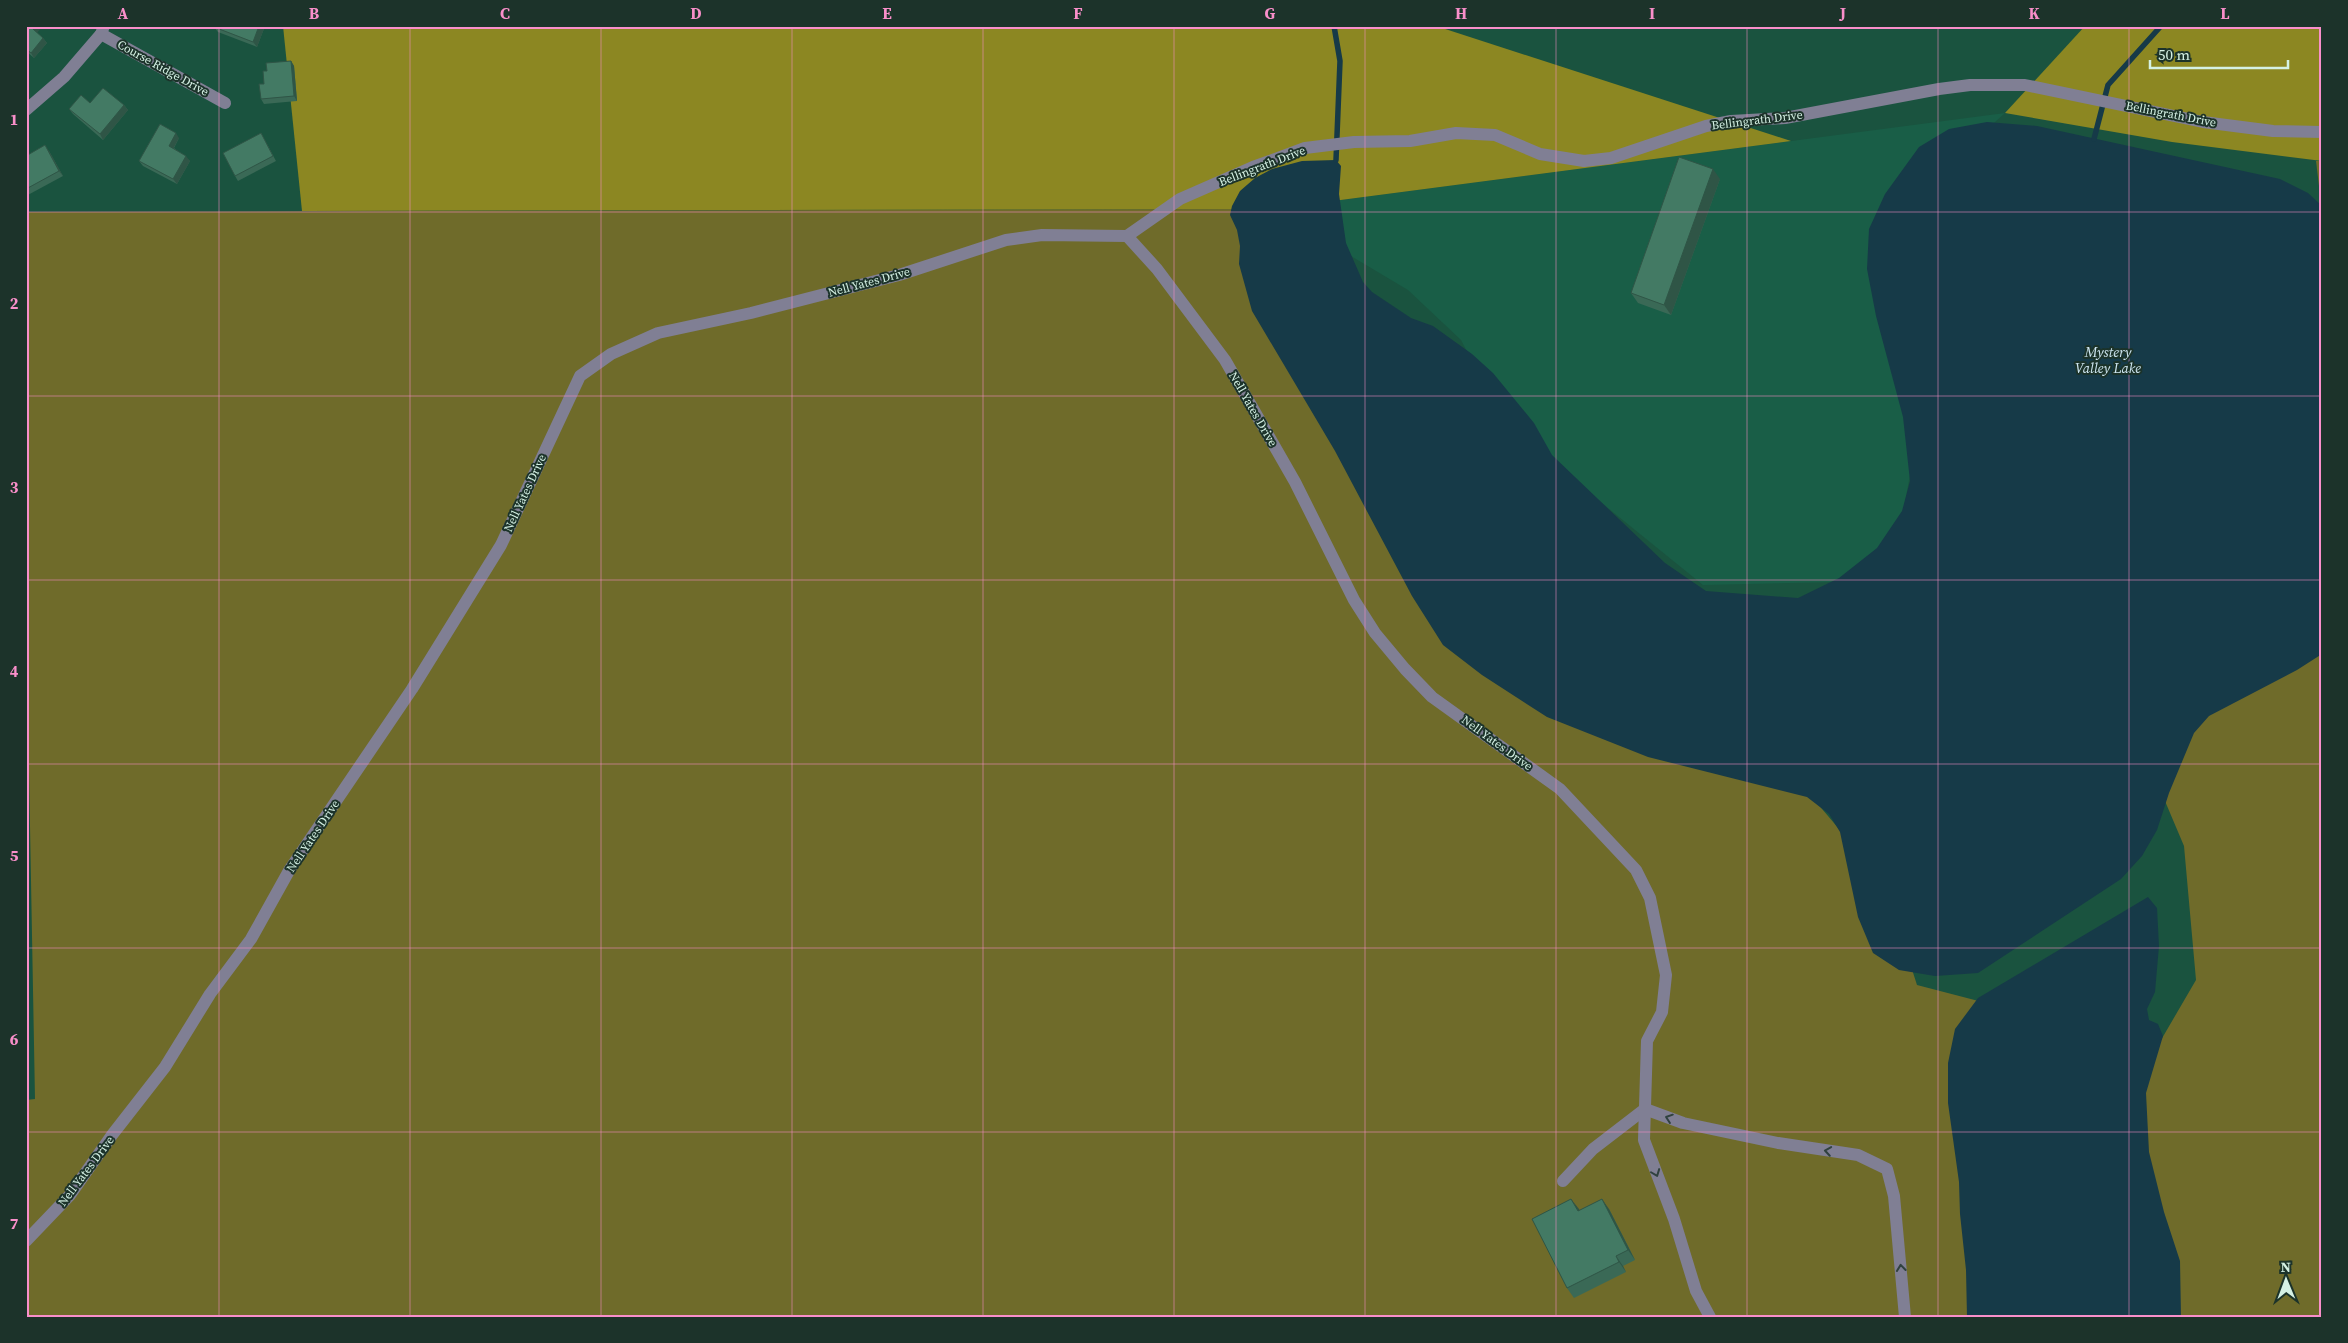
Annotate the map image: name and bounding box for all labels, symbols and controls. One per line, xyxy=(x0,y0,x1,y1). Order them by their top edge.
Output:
text: A xyxy=(118,2,129,24)
text: B xyxy=(309,2,320,24)
text: C xyxy=(500,2,510,24)
text: D xyxy=(690,2,702,24)
text: E xyxy=(882,2,892,24)
text: F xyxy=(1073,2,1083,24)
text: G xyxy=(1265,2,1276,24)
text: H xyxy=(1455,2,1467,24)
text: I xyxy=(1649,2,1655,24)
text: J xyxy=(1839,2,1846,24)
text: K xyxy=(2028,2,2040,24)
text: L xyxy=(2220,2,2230,24)
street label: Course Ridge Drive xyxy=(114,36,212,100)
scale bar xyxy=(2150,38,2288,70)
text: 50 m xyxy=(2158,44,2190,65)
street label: Bellingrath Drive xyxy=(2124,97,2218,131)
street label: Bellingrath Drive xyxy=(1711,106,1803,134)
text: 1 xyxy=(10,108,18,130)
street label: Bellingrath Drive xyxy=(1216,142,1308,190)
street label: Nell Yates Drive xyxy=(826,263,912,301)
text: 2 xyxy=(10,292,19,314)
water label: Mystery Valley Lake xyxy=(2075,342,2141,378)
street label: Nell Yates Drive xyxy=(1225,369,1281,449)
street label: Nell Yates Drive xyxy=(500,452,550,534)
text: 3 xyxy=(10,476,19,498)
text: 4 xyxy=(10,660,19,682)
street label: Nell Yates Drive xyxy=(1458,712,1536,774)
street label: Nell Yates Drive xyxy=(283,797,343,875)
text: 5 xyxy=(10,844,19,866)
text: 6 xyxy=(10,1028,19,1050)
one-way arrow xyxy=(1666,1114,1674,1124)
street label: Nell Yates Drive xyxy=(54,1133,118,1209)
one-way arrow xyxy=(1824,1146,1833,1156)
one-way arrow xyxy=(1650,1168,1660,1177)
text: 7 xyxy=(10,1212,19,1234)
north arrow xyxy=(2260,1256,2310,1306)
text: N xyxy=(2280,1257,2291,1277)
one-way arrow xyxy=(1896,1264,1907,1272)

